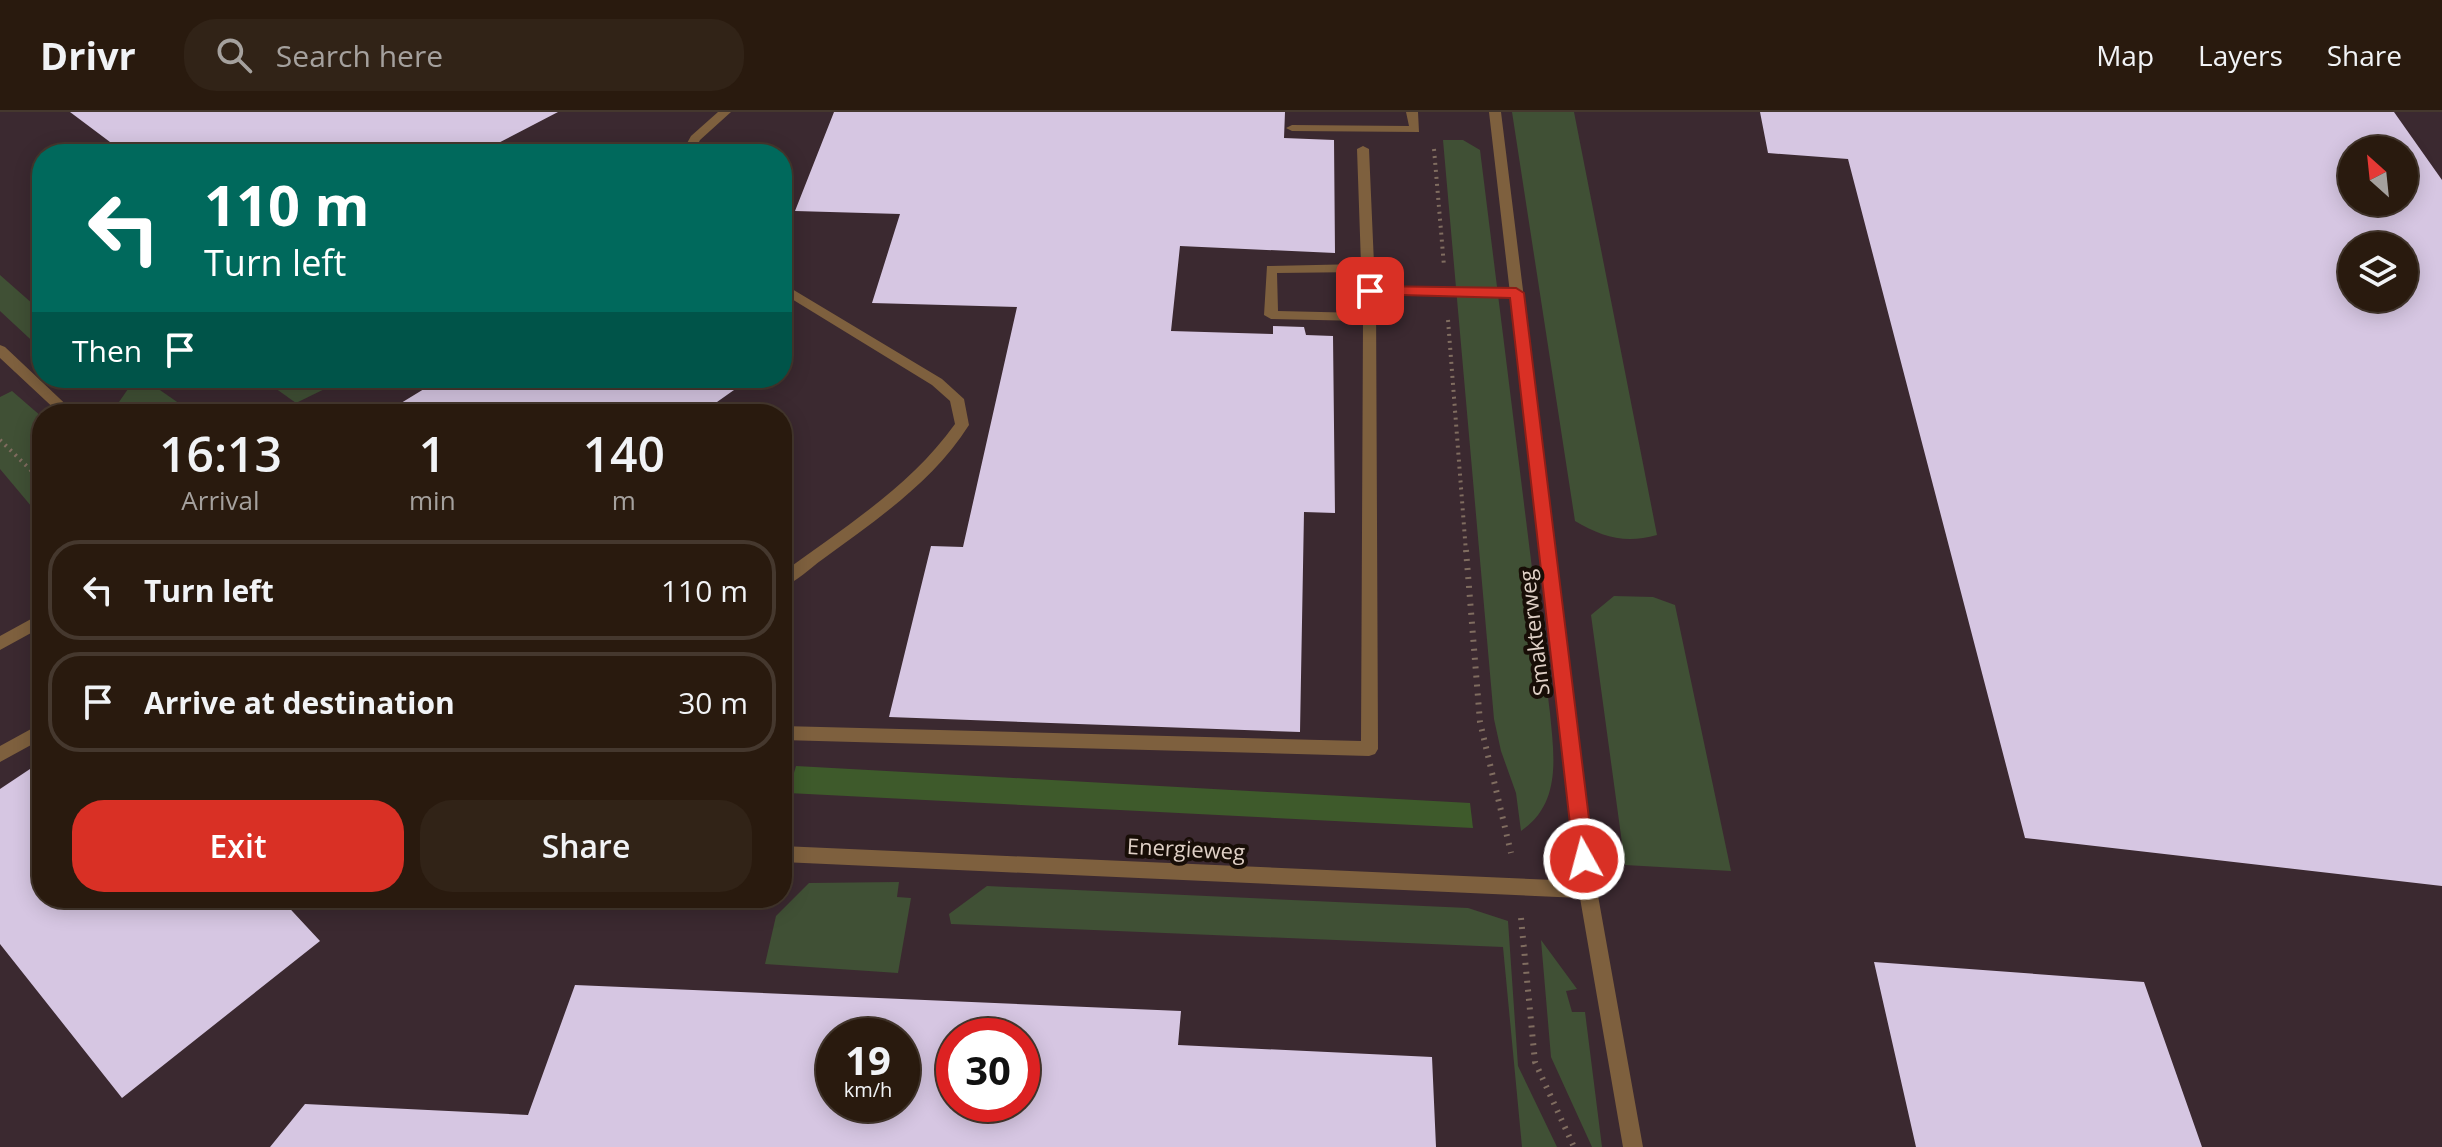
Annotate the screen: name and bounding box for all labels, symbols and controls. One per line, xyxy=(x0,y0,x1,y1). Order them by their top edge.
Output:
search box xyxy=(184,19,744,91)
text: Drivr xyxy=(40,29,136,81)
icon: search xyxy=(212,33,256,77)
text: Search here xyxy=(276,35,443,76)
text: Map xyxy=(2096,36,2154,74)
text: Layers xyxy=(2198,36,2283,74)
text: Share xyxy=(2327,36,2402,74)
north arrow xyxy=(2338,136,2418,216)
map controls xyxy=(2338,136,2418,312)
text: 110 m xyxy=(204,166,370,242)
icon: left xyxy=(72,176,176,280)
button: layers xyxy=(2338,232,2418,312)
text: Turn left xyxy=(204,238,346,287)
pin xyxy=(1336,257,1404,325)
icon: arrive xyxy=(1348,269,1392,313)
icon: arrive xyxy=(158,328,202,372)
text: Then xyxy=(72,330,142,371)
text: 16:13 xyxy=(159,421,282,486)
text: 1 xyxy=(419,421,446,486)
text: 140 xyxy=(583,421,665,486)
text: Arrival xyxy=(181,482,260,518)
text: min xyxy=(409,482,456,518)
text: m xyxy=(612,482,636,518)
icon: left xyxy=(76,568,120,612)
street label: Smakterweg xyxy=(1510,568,1556,698)
text: Turn left xyxy=(144,570,274,611)
text: 110 m xyxy=(661,570,748,611)
icon: arrive xyxy=(76,680,120,724)
text: Arrive at destination xyxy=(144,682,455,723)
text: 30 m xyxy=(678,682,748,723)
button: Exit xyxy=(72,800,404,892)
button: Share xyxy=(420,800,752,892)
position arrow xyxy=(1542,817,1626,901)
street label: Energieweg xyxy=(1126,830,1246,866)
speed limit sign: 30 xyxy=(936,1018,1040,1122)
text: 19 xyxy=(845,1032,891,1087)
text: km/h xyxy=(844,1076,892,1103)

